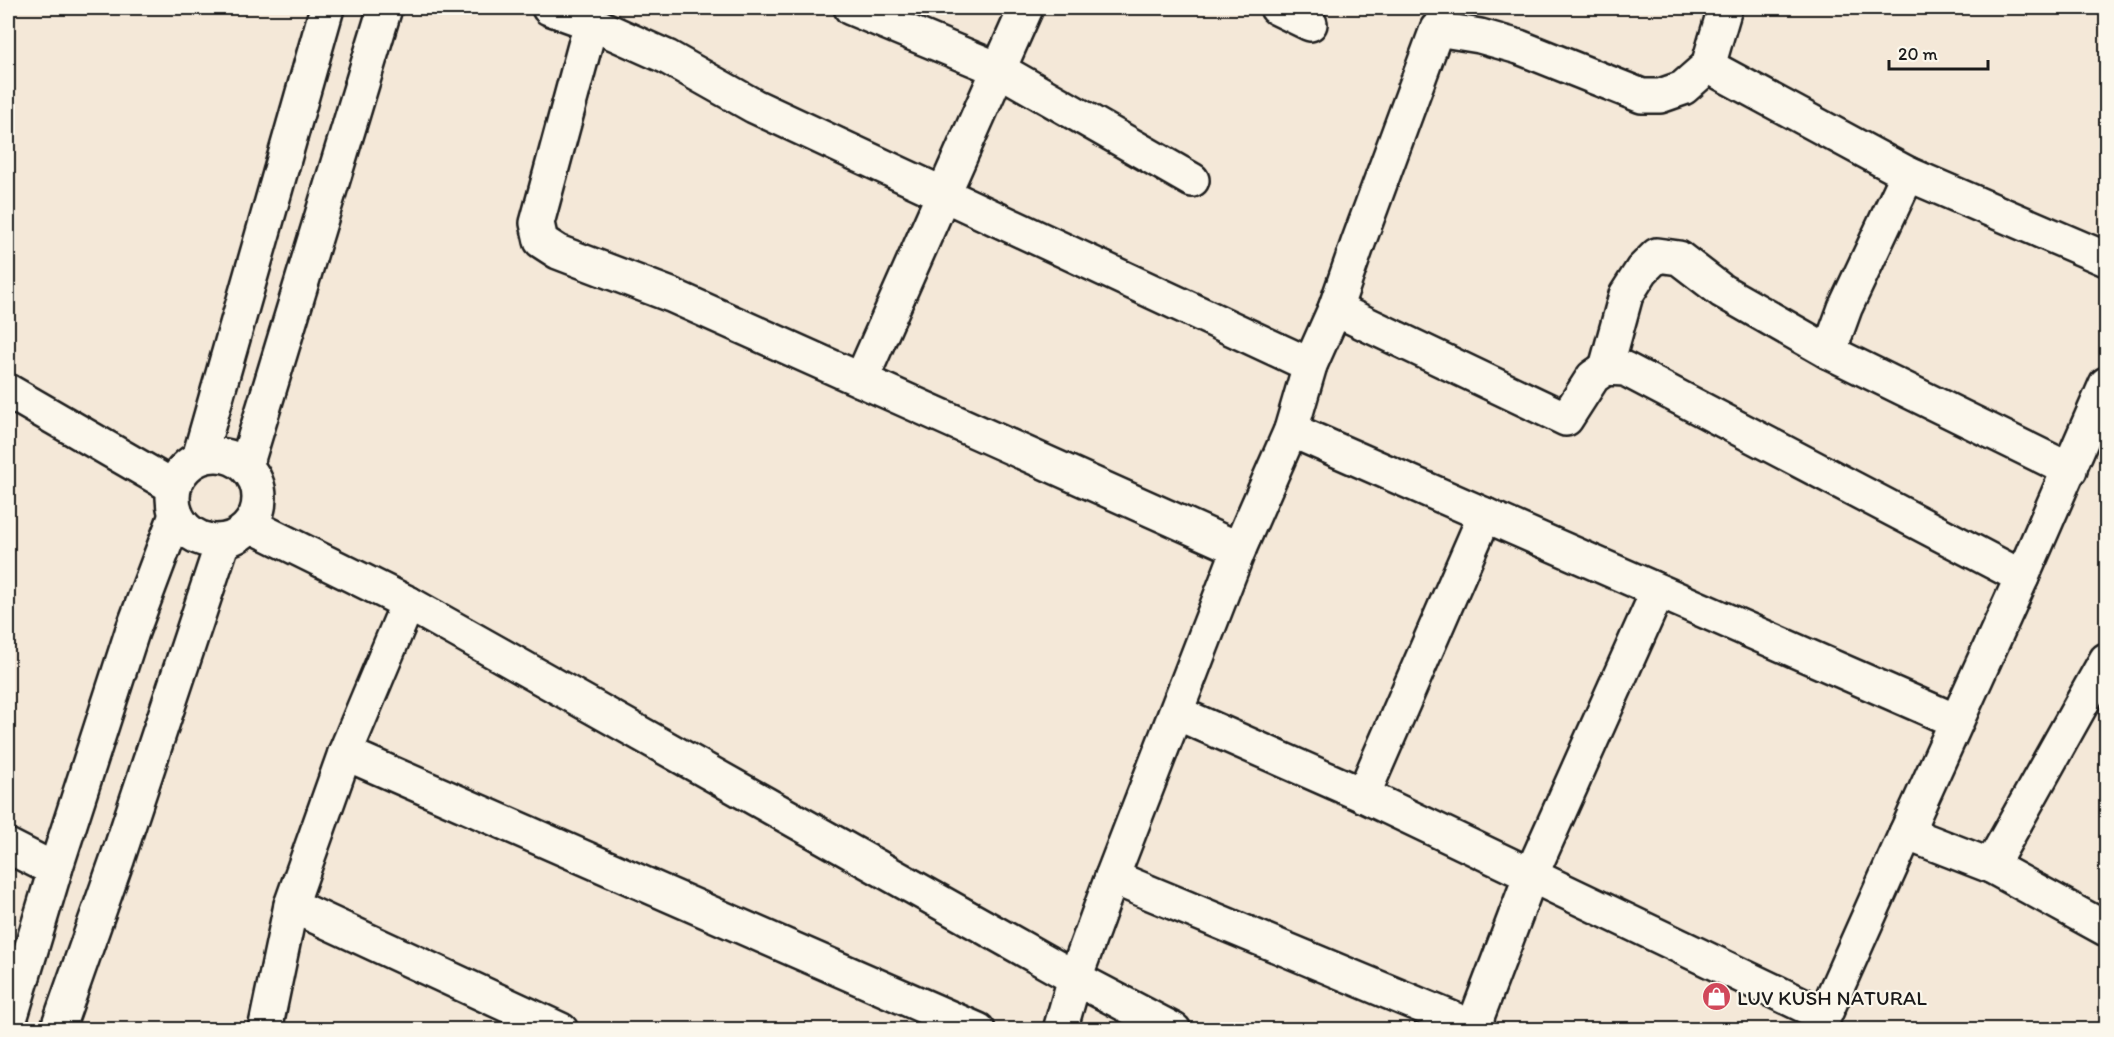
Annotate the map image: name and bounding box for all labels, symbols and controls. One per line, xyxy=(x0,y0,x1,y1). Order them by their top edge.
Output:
scale bar xyxy=(1889,33,1988,71)
text: 20 m xyxy=(1898,43,1938,65)
shop icon: LUV KUSH NATURAL xyxy=(1700,981,1732,1013)
place label: LUV KUSH NATURAL xyxy=(1737,985,1927,1010)

